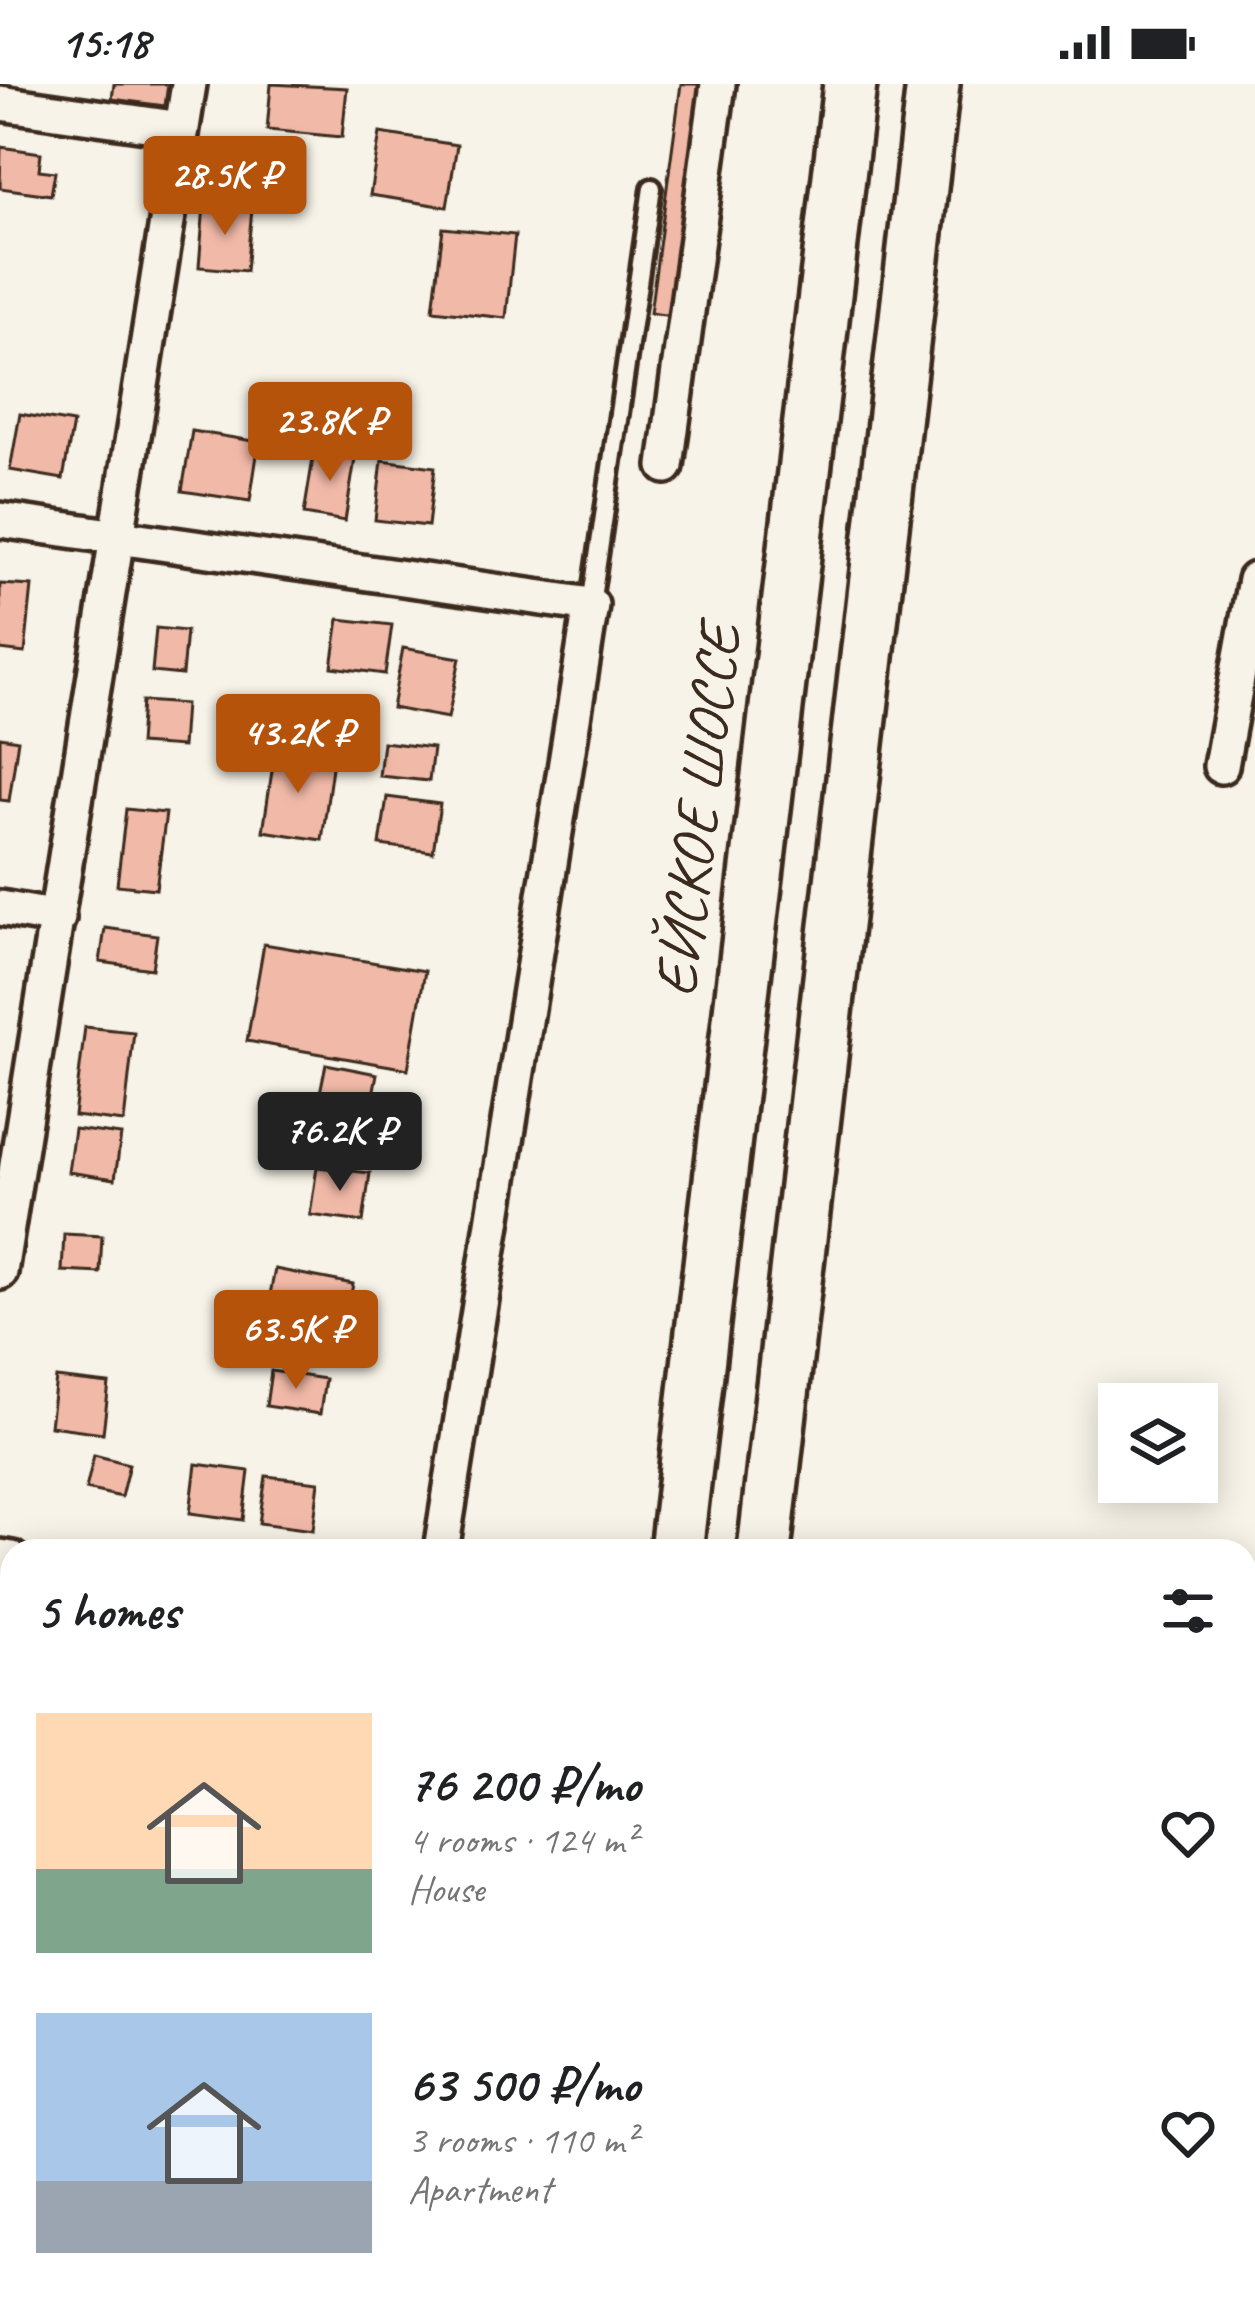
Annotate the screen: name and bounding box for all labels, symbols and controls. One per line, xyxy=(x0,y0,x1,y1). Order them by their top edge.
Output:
text: 15:18 xyxy=(60,14,149,71)
pin: 28.5K ₽ xyxy=(114,136,336,238)
text: 28.5K ₽ xyxy=(170,150,280,199)
pin: 23.8K ₽ xyxy=(219,382,441,484)
text: 23.8K ₽ xyxy=(275,396,385,445)
street label: ЕЙСКОЕ ШОССЕ xyxy=(636,613,758,1001)
pin: 43.2K ₽ xyxy=(187,694,409,796)
text: 43.2K ₽ xyxy=(243,708,353,757)
pin: 76.2K ₽ xyxy=(229,1092,451,1194)
text: 76.2K ₽ xyxy=(285,1106,395,1155)
pin: 63.5K ₽ xyxy=(185,1290,407,1392)
text: 63.5K ₽ xyxy=(241,1304,351,1353)
map controls xyxy=(1098,1383,1218,1503)
button: layers xyxy=(1098,1383,1218,1503)
icon: filters xyxy=(1155,1578,1221,1644)
text: 5 homes xyxy=(36,1579,179,1643)
text: 76 200 ₽/mo xyxy=(408,1752,640,1816)
icon: home xyxy=(132,1761,276,1905)
icon: heart xyxy=(1155,1800,1221,1866)
text: 4 rooms · 124 m² xyxy=(408,1816,636,1865)
text: House xyxy=(408,1865,484,1914)
text: 63 500 ₽/mo xyxy=(408,2052,639,2116)
icon: home xyxy=(132,2061,276,2205)
icon: heart xyxy=(1155,2100,1221,2166)
text: 3 rooms · 110 m² xyxy=(408,2116,636,2165)
text: Apartment xyxy=(408,2165,551,2214)

